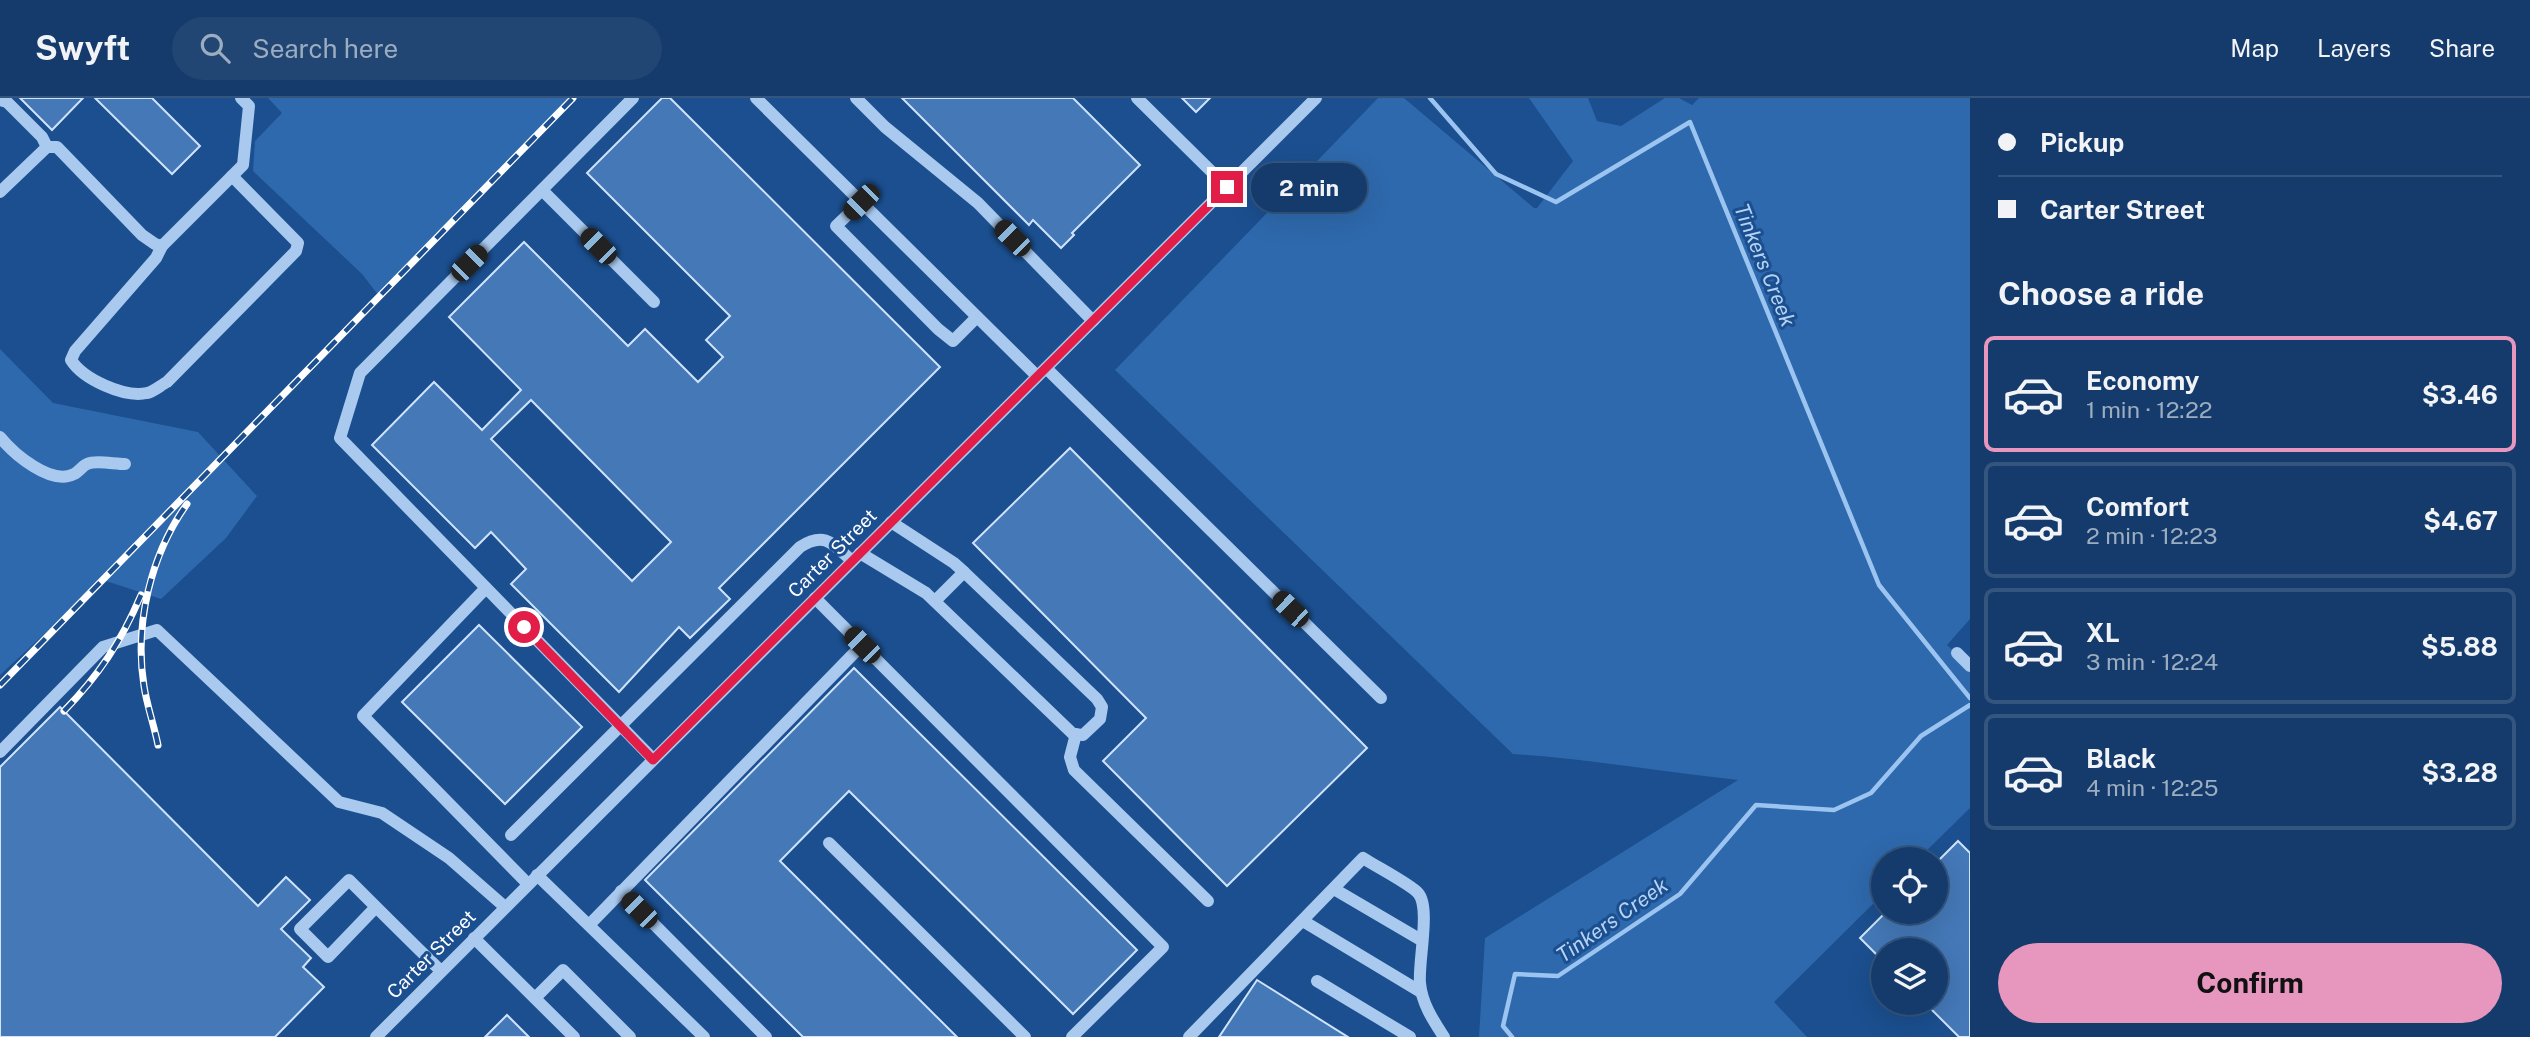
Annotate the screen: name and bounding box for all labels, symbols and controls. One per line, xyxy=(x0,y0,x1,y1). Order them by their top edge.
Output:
search box xyxy=(172,17,662,80)
text: Swyft xyxy=(35,29,130,67)
icon: search xyxy=(196,29,234,67)
text: Search here xyxy=(252,33,398,64)
text: Map xyxy=(2230,34,2279,62)
text: Layers xyxy=(2317,34,2391,62)
text: Share xyxy=(2429,34,2495,62)
text: Pickup xyxy=(2040,127,2124,158)
callout: 2 min xyxy=(1252,162,1367,212)
route end xyxy=(1211,171,1243,203)
text: 2 min xyxy=(1279,174,1339,201)
car xyxy=(839,180,884,224)
text: Carter Street xyxy=(2040,194,2205,225)
water label: Tinkers Creek xyxy=(1729,200,1801,331)
car xyxy=(990,216,1035,260)
car xyxy=(576,224,621,268)
car xyxy=(447,241,492,285)
text: Choose a ride xyxy=(1998,275,2204,312)
icon: car xyxy=(2002,363,2065,426)
text: Economy xyxy=(2086,365,2199,396)
text: $3.46 xyxy=(2422,379,2498,410)
text: 1 min · 12:22 xyxy=(2086,396,2212,423)
icon: car xyxy=(2002,489,2065,552)
text: Comfort xyxy=(2086,491,2189,522)
street label: Carter Street xyxy=(783,504,881,602)
text: $4.67 xyxy=(2423,505,2498,536)
text: 2 min · 12:23 xyxy=(2086,522,2218,549)
car xyxy=(1268,587,1313,631)
route start xyxy=(508,611,540,643)
icon: car xyxy=(2002,615,2065,678)
text: XL xyxy=(2086,617,2120,648)
car xyxy=(840,623,885,667)
text: $5.88 xyxy=(2421,631,2498,662)
text: 3 min · 12:24 xyxy=(2086,648,2218,675)
icon: car xyxy=(2002,741,2065,804)
text: Black xyxy=(2086,743,2156,774)
text: $3.28 xyxy=(2422,757,2498,788)
text: 4 min · 12:25 xyxy=(2086,774,2219,801)
map controls xyxy=(1871,847,1948,1015)
button: locate xyxy=(1871,847,1948,924)
water label: Tinkers Creek xyxy=(1551,872,1673,968)
car xyxy=(617,888,662,932)
street label: Carter Street xyxy=(382,905,480,1003)
button: layers xyxy=(1871,938,1948,1015)
button: Confirm xyxy=(1998,943,2502,1023)

